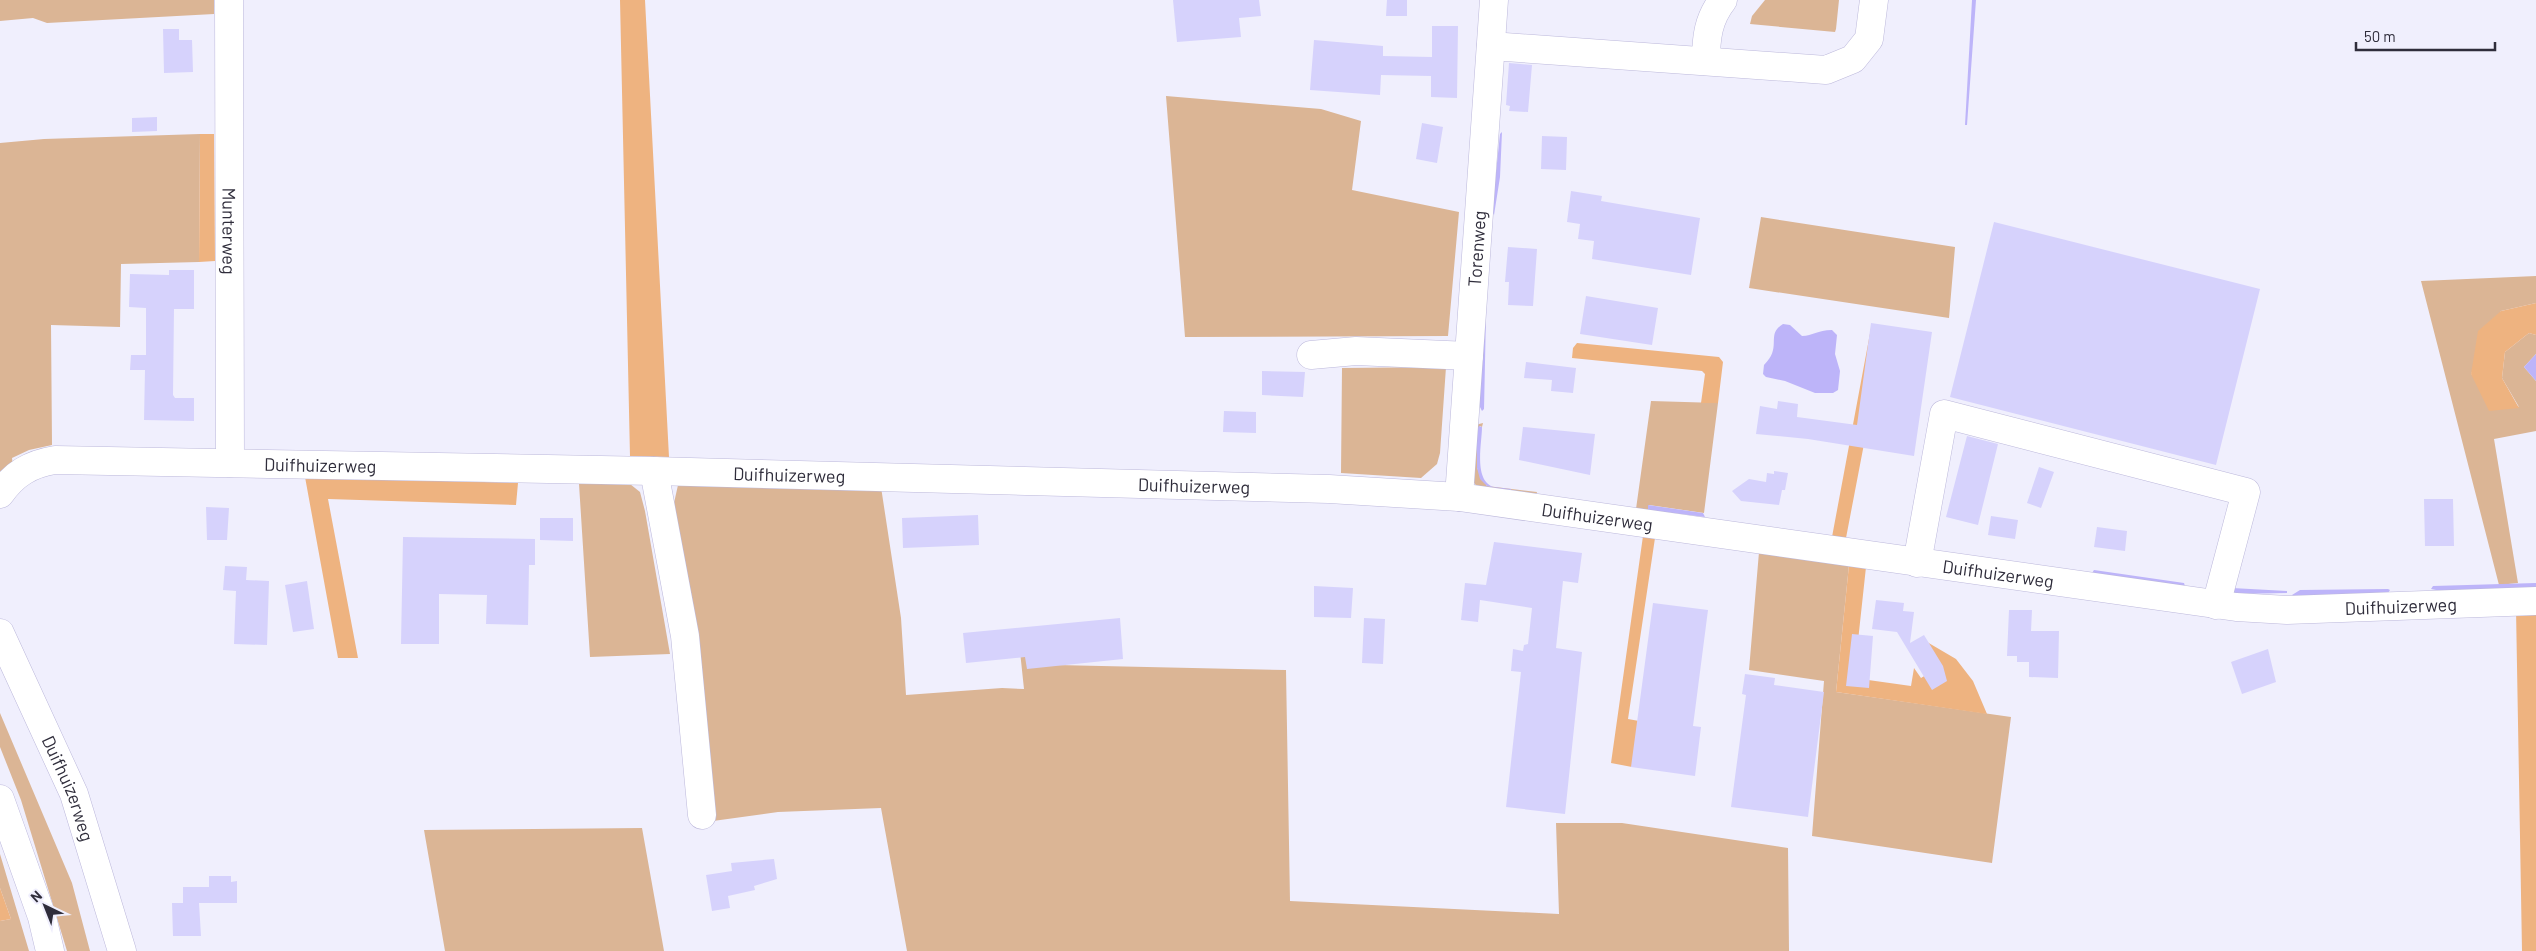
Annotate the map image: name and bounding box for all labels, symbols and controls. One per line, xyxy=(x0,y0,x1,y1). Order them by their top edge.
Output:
scale bar xyxy=(2356,20,2495,52)
text: 50 m xyxy=(2364,27,2396,45)
street label: Munterweg xyxy=(218,187,241,275)
street label: Torenweg xyxy=(1463,210,1490,287)
street label: Duifhuizerweg xyxy=(264,453,377,477)
street label: Duifhuizerweg xyxy=(733,462,846,487)
street label: Duifhuizerweg xyxy=(1138,473,1250,498)
street label: Duifhuizerweg xyxy=(1540,498,1654,535)
street label: Duifhuizerweg xyxy=(1941,555,2055,592)
street label: Duifhuizerweg xyxy=(2344,593,2457,619)
street label: Duifhuizerweg xyxy=(38,732,99,844)
north arrow xyxy=(20,881,70,931)
text: N xyxy=(27,887,45,906)

